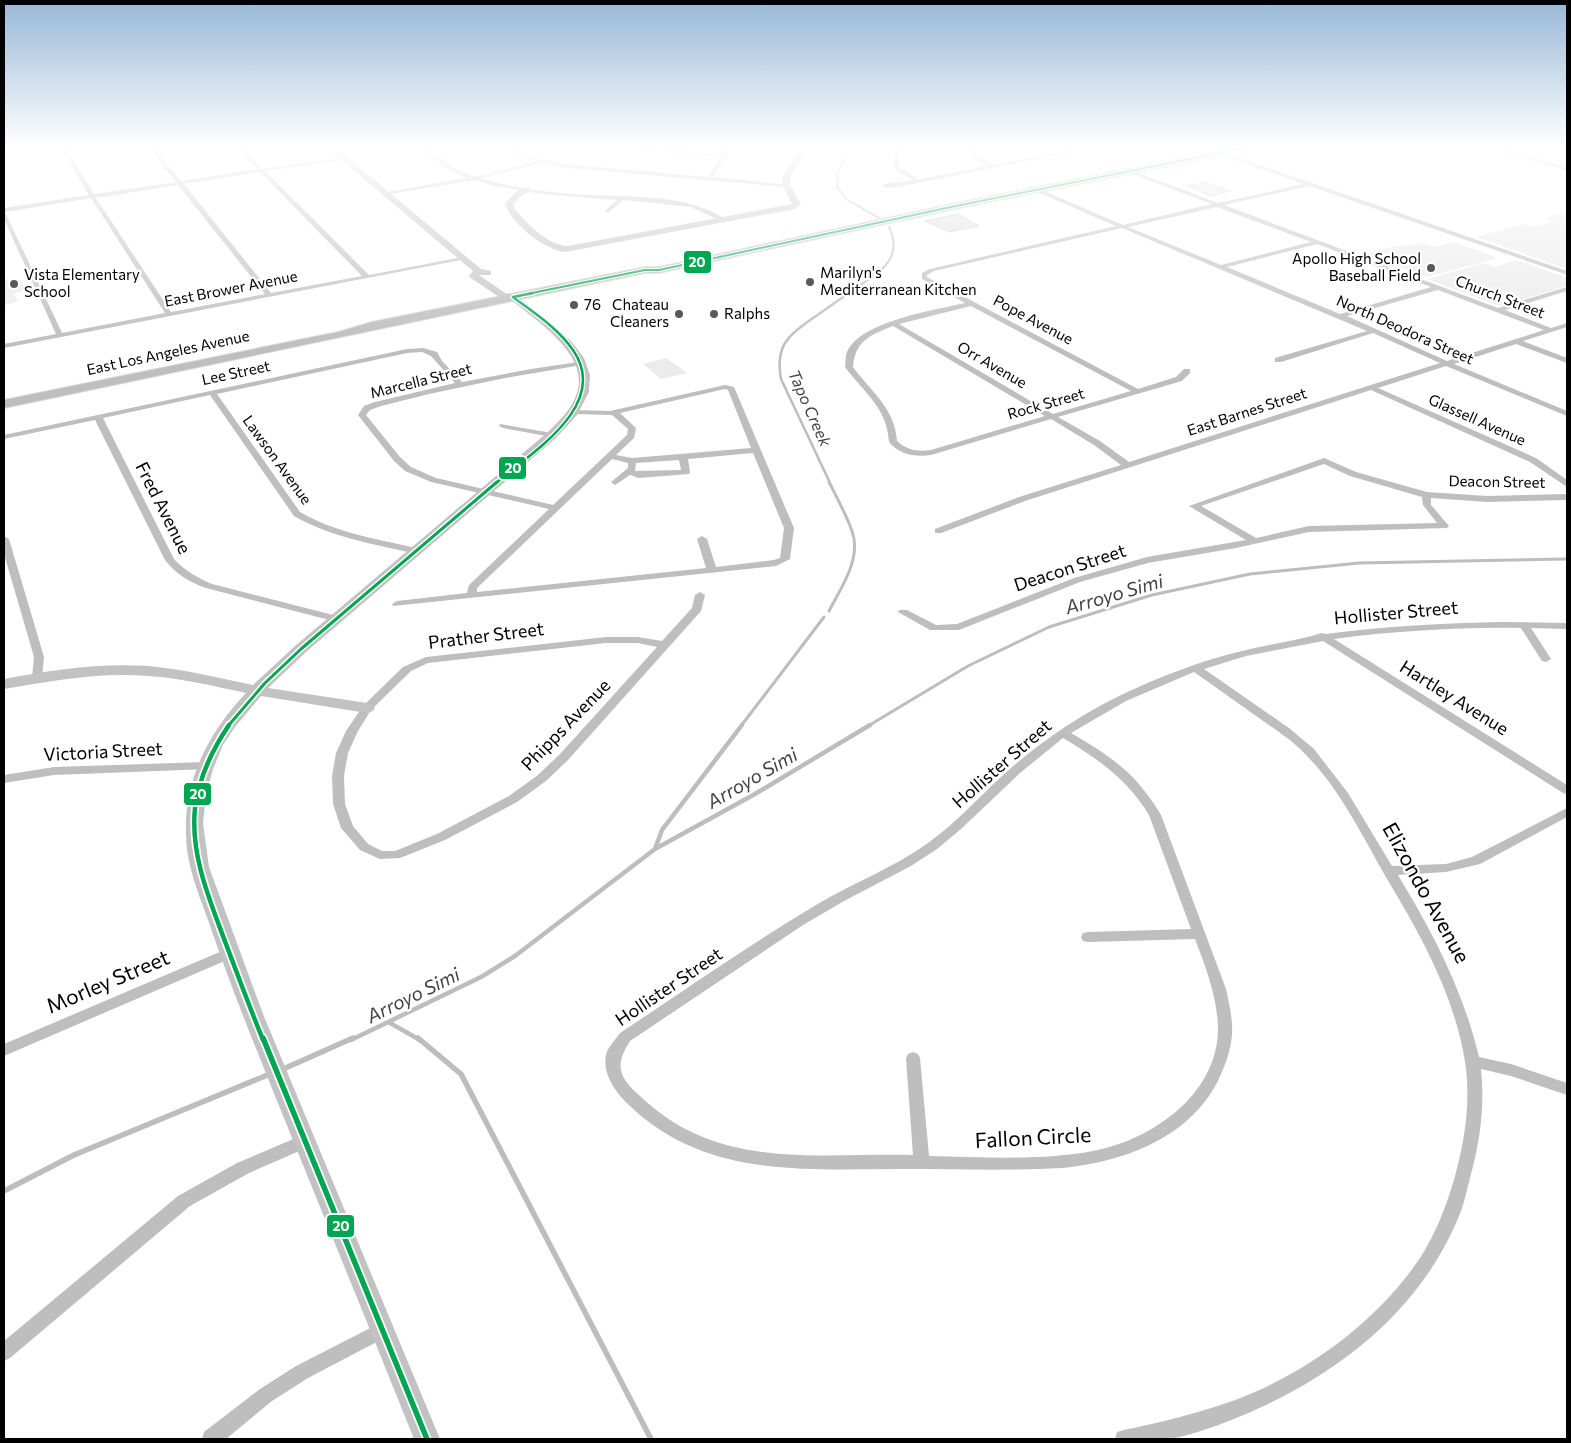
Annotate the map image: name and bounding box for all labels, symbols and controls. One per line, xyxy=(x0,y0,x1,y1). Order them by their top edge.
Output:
place label: Apollo High School Baseball Field xyxy=(1292,249,1421,284)
line badge: 20 xyxy=(683,250,712,274)
text: 20 xyxy=(688,253,706,270)
marker: Apollo High School Baseball Field xyxy=(1425,262,1437,274)
place label: Marilyn's Mediterranean Kitchen xyxy=(820,263,977,298)
place label: Vista Elementary School xyxy=(24,265,140,300)
street label: East Brower Avenue xyxy=(163,266,299,310)
street label: Church Street xyxy=(1453,271,1548,321)
marker: Marilyn's Mediterranean Kitchen xyxy=(804,276,816,288)
marker: Vista Elementary School xyxy=(8,278,20,290)
street label: Pope Avenue xyxy=(990,291,1077,348)
street label: North Deodora Street xyxy=(1334,291,1477,367)
place label: 76 xyxy=(584,295,601,313)
place label: Chateau Cleaners xyxy=(610,295,669,330)
marker: 76 xyxy=(568,299,580,311)
place label: Ralphs xyxy=(724,304,770,322)
marker: Chateau Cleaners xyxy=(673,308,685,320)
marker: Ralphs xyxy=(708,308,720,320)
street label: East Los Angeles Avenue xyxy=(85,326,251,378)
street label: Orr Avenue xyxy=(955,337,1030,391)
street label: Lee Street xyxy=(200,356,272,388)
street label: Marcella Street xyxy=(368,359,473,401)
water label: Tapo Creek xyxy=(785,366,836,449)
street label: Rock Street xyxy=(1005,383,1086,423)
street label: East Barnes Street xyxy=(1185,383,1309,439)
street label: Glassell Avenue xyxy=(1426,390,1529,449)
street label: Lawson Avenue xyxy=(240,411,316,507)
line badge: 20 xyxy=(498,456,527,480)
street label: Fred Avenue xyxy=(131,458,196,557)
text: 20 xyxy=(504,459,522,476)
street label: Deacon Street xyxy=(1448,471,1546,491)
street label: Deacon Street xyxy=(1011,539,1128,596)
water label: Arroyo Simi xyxy=(1061,568,1167,619)
street label: Hollister Street xyxy=(1333,596,1459,628)
street label: Prather Street xyxy=(427,617,545,653)
street label: Hartley Avenue xyxy=(1396,655,1513,739)
street label: Phipps Avenue xyxy=(516,674,615,775)
street label: Hollister Street xyxy=(947,714,1056,812)
street label: Victoria Street xyxy=(43,737,163,765)
water label: Arroyo Simi xyxy=(701,742,802,813)
line badge: 20 xyxy=(183,782,212,806)
text: 20 xyxy=(189,785,207,802)
street label: Elizondo Avenue xyxy=(1378,818,1476,967)
street label: Hollister Street xyxy=(611,942,726,1030)
street label: Morley Street xyxy=(42,943,173,1018)
water label: Arroyo Simi xyxy=(362,962,464,1027)
street label: Fallon Circle xyxy=(974,1121,1092,1152)
line badge: 20 xyxy=(326,1214,355,1238)
text: 20 xyxy=(332,1217,350,1234)

